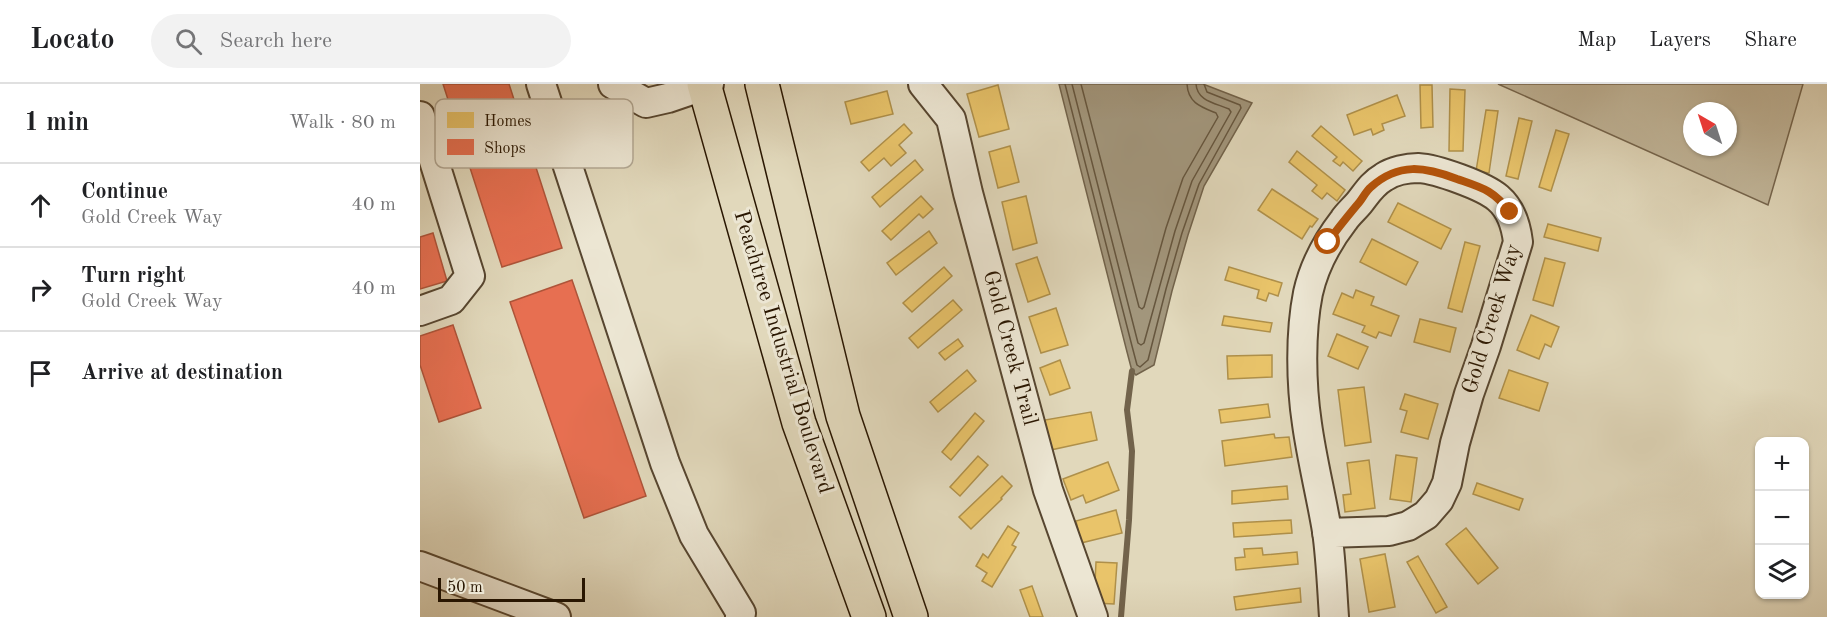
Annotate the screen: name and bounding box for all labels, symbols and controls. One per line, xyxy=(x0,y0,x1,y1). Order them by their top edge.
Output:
search box xyxy=(151,14,571,68)
icon: search xyxy=(172,25,205,58)
text: Locato xyxy=(30,27,115,55)
text: Search here xyxy=(220,30,332,52)
text: Map xyxy=(1577,30,1616,51)
text: Layers xyxy=(1649,30,1711,51)
text: Share xyxy=(1744,30,1797,51)
legend xyxy=(435,99,633,168)
north arrow xyxy=(1683,102,1737,156)
text: 1 min xyxy=(24,110,89,136)
text: Walk · 80 m xyxy=(289,113,396,133)
text: Homes xyxy=(484,114,532,130)
text: Shops xyxy=(484,141,526,157)
text: Continue xyxy=(81,181,168,203)
icon: ahead xyxy=(24,189,57,222)
text: 40 m xyxy=(351,195,396,215)
route end xyxy=(1496,198,1522,224)
text: Gold Creek Way xyxy=(81,208,223,228)
street label: Peachtree Industrial Boulevard xyxy=(729,208,837,496)
route start xyxy=(1314,228,1340,254)
street label: Gold Creek Way xyxy=(1459,241,1525,397)
text: Turn right xyxy=(81,265,185,287)
street label: Gold Creek Trail xyxy=(979,268,1041,428)
icon: right xyxy=(24,273,57,306)
text: 40 m xyxy=(351,279,396,299)
text: Gold Creek Way xyxy=(81,292,223,312)
icon: arrive xyxy=(24,357,57,390)
text: Arrive at destination xyxy=(81,362,283,384)
map controls xyxy=(1755,437,1809,599)
button: + xyxy=(1755,437,1809,491)
button: − xyxy=(1755,491,1809,545)
button: layers xyxy=(1755,545,1809,599)
scale bar xyxy=(438,575,585,602)
text: 50 m xyxy=(447,580,483,596)

